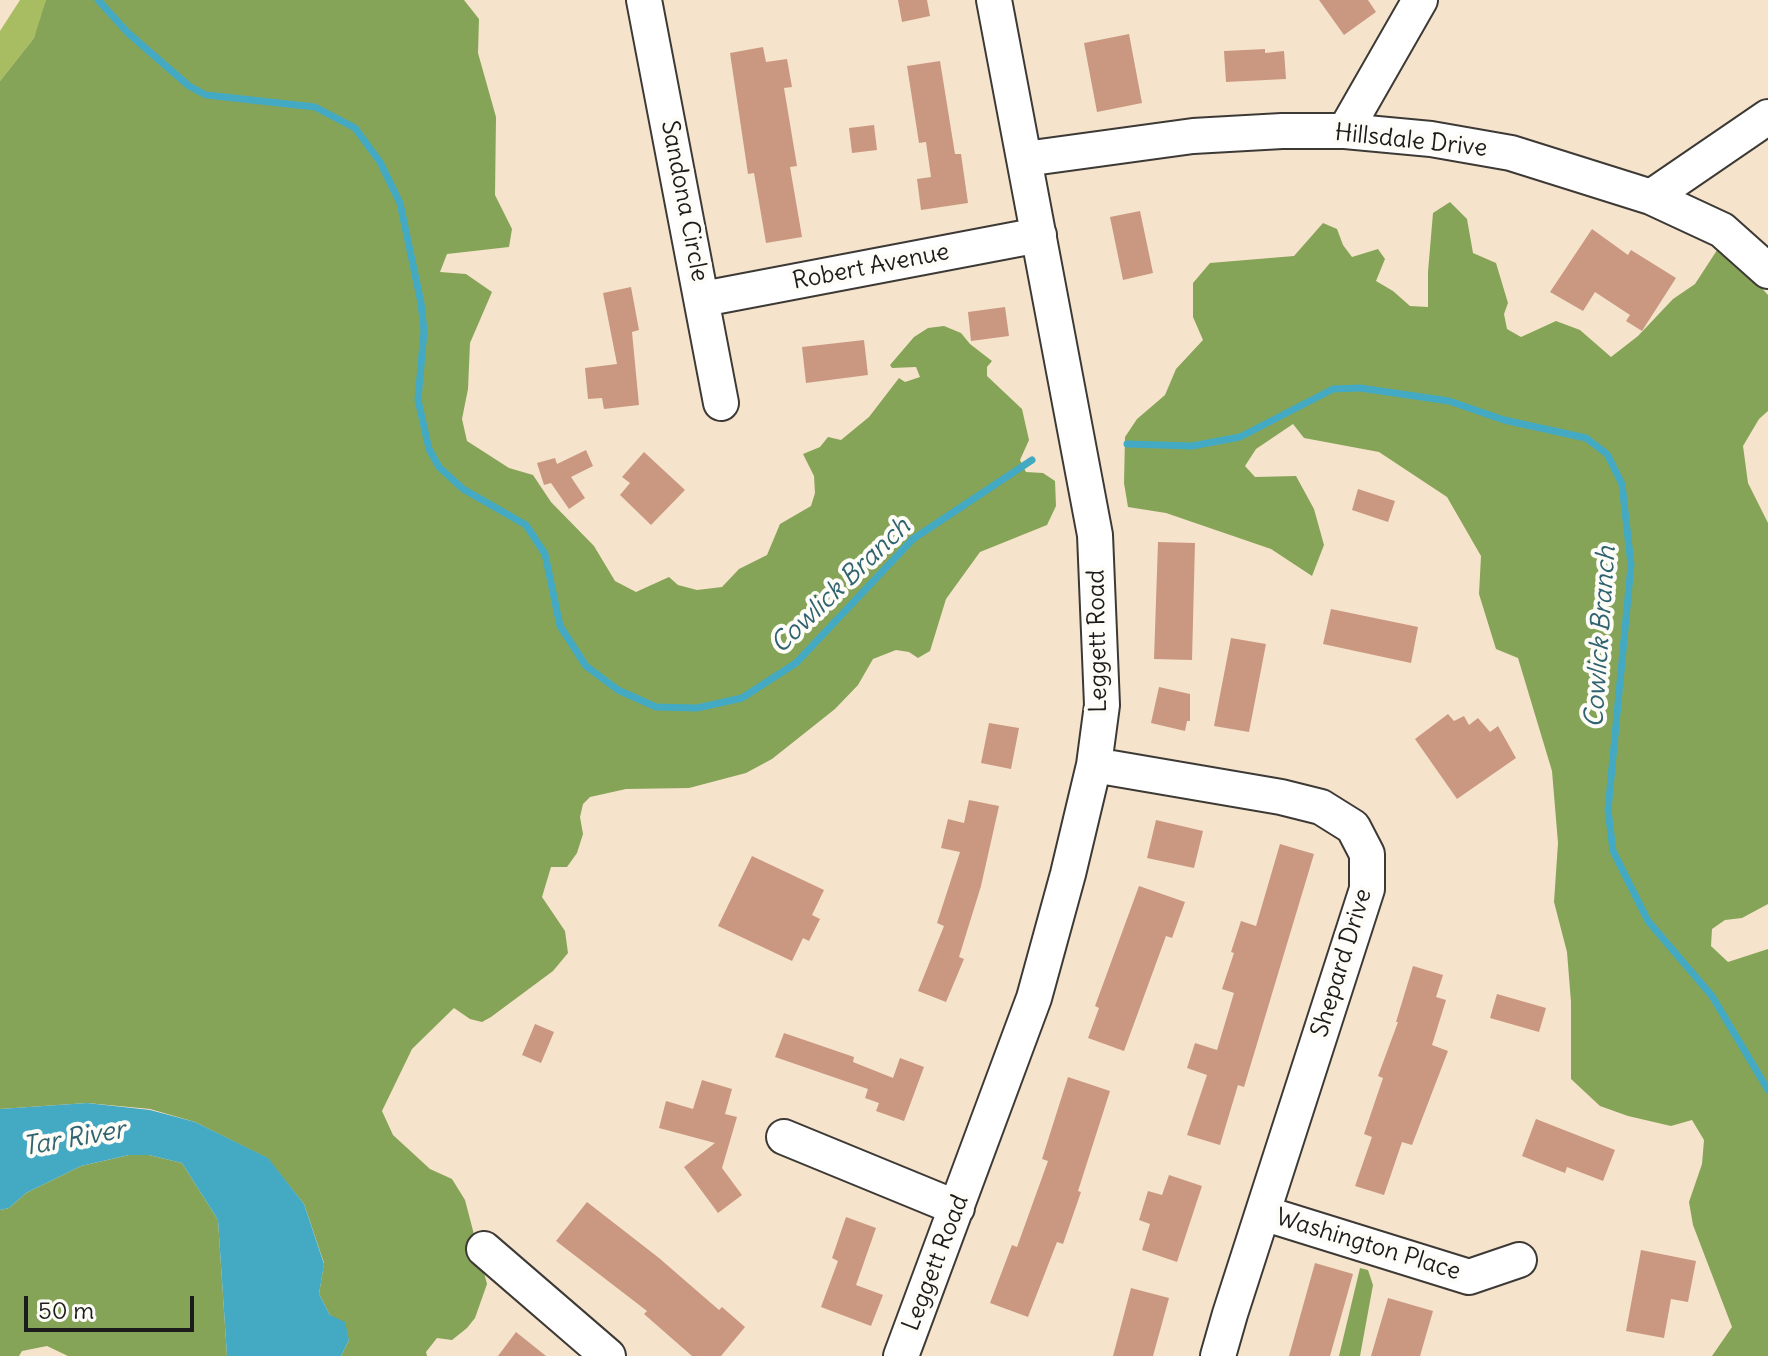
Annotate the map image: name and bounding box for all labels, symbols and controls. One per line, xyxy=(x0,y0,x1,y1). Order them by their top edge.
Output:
street label: Sandona Circle xyxy=(654,118,714,284)
street label: Hillsdale Drive xyxy=(1333,119,1489,163)
street label: Robert Avenue xyxy=(790,238,952,296)
water label: Cowlick Branch xyxy=(765,512,917,660)
water label: Cowlick Branch xyxy=(1579,545,1623,729)
street label: Leggett Road xyxy=(1082,569,1114,713)
street label: Shepard Drive xyxy=(1306,885,1378,1041)
water label: Tar River xyxy=(21,1115,127,1163)
street label: Leggett Road xyxy=(897,1191,975,1335)
street label: Washington Place xyxy=(1272,1203,1464,1287)
scale bar xyxy=(28,1280,198,1330)
text: 50 m xyxy=(38,1295,94,1325)

